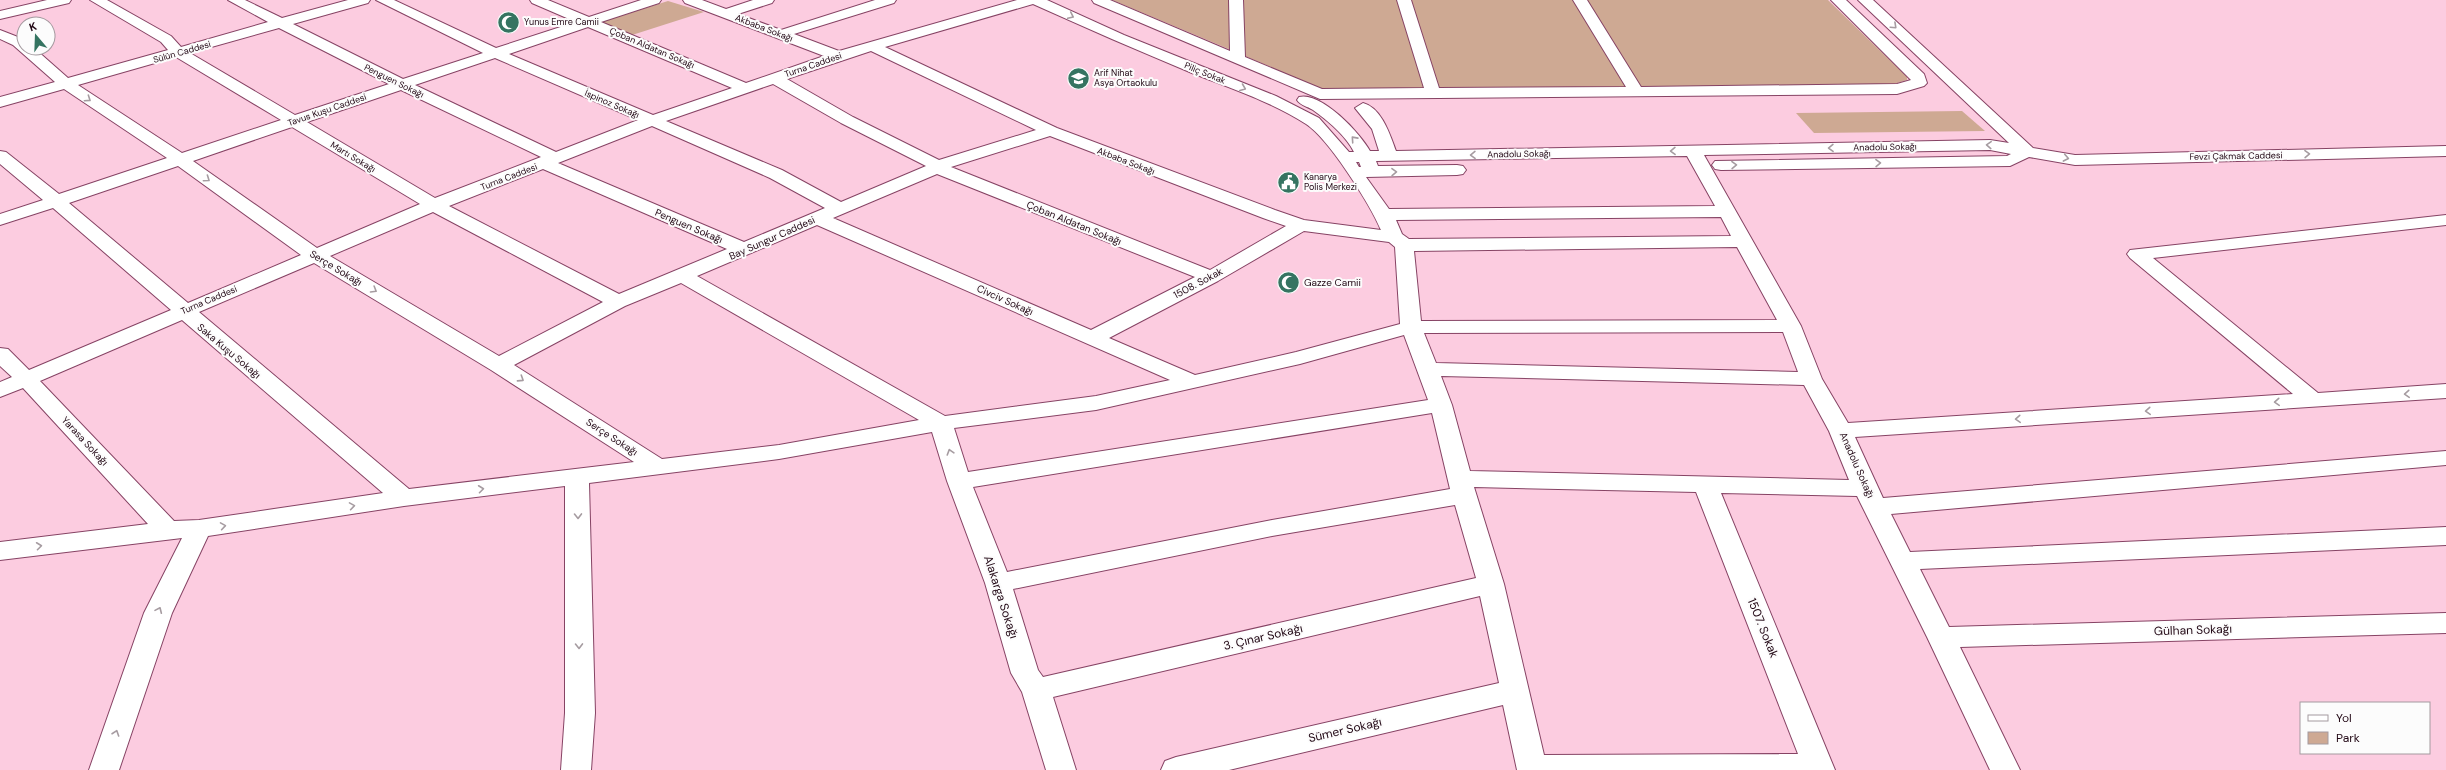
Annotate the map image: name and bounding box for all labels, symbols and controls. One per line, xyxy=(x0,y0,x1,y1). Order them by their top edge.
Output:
mosque icon: Yunus Emre Camii xyxy=(495,9,521,35)
street label: Akbaba Sokağı xyxy=(733,11,795,45)
one-way arrow xyxy=(1067,11,1075,19)
north arrow xyxy=(16,16,56,56)
place label: Yunus Emre Camii xyxy=(524,16,599,28)
text: K xyxy=(27,19,38,34)
one-way arrow xyxy=(1889,22,1897,29)
street label: Çoban Aldatan Sokağı xyxy=(608,25,696,71)
street label: Sülün Caddesi xyxy=(152,38,212,66)
street label: Turna Caddesi xyxy=(783,50,843,80)
street label: Piliç Sokak xyxy=(1183,59,1228,87)
street label: Penguen Sokağı xyxy=(362,61,426,101)
school or university icon: Arif Nihat Asya Ortaokulu xyxy=(1066,65,1092,91)
place label: Arif Nihat Asya Ortaokulu xyxy=(1094,67,1157,89)
one-way arrow xyxy=(1239,84,1246,92)
street label: İspinoz Sokağı xyxy=(583,87,641,121)
street label: Tavus Kuşu Caddesi xyxy=(286,91,368,129)
one-way arrow xyxy=(84,94,91,102)
one-way arrow xyxy=(1351,136,1358,144)
street label: Martı Sokağı xyxy=(328,139,378,175)
street label: Anadolu Sokağı xyxy=(1853,140,1917,154)
one-way arrow xyxy=(1986,141,1992,150)
street label: Akbaba Sokağı xyxy=(1095,144,1157,178)
one-way arrow xyxy=(1828,144,1834,152)
street label: Anadolu Sokağı xyxy=(1487,147,1551,161)
one-way arrow xyxy=(1670,147,1676,156)
street label: Fevzi Çakmak Caddesi xyxy=(2189,149,2283,163)
one-way arrow xyxy=(2304,150,2310,158)
one-way arrow xyxy=(1470,151,1476,159)
one-way arrow xyxy=(2063,154,2069,162)
one-way arrow xyxy=(1875,159,1881,167)
street label: Turna Caddesi xyxy=(479,161,539,193)
one-way arrow xyxy=(1731,161,1737,169)
one-way arrow xyxy=(1391,167,1397,176)
public building icon: Kanarya Polis Merkezi xyxy=(1276,169,1302,195)
place label: Kanarya Polis Merkezi xyxy=(1304,171,1357,193)
one-way arrow xyxy=(203,175,210,182)
street label: Çoban Aldatan Sokağı xyxy=(1025,198,1123,248)
street label: Penguen Sokağı xyxy=(653,206,725,246)
street label: Bay Sungur Caddesi xyxy=(727,213,817,263)
street label: Serçe Sokağı xyxy=(307,247,365,289)
street label: 1508. Sokak xyxy=(1171,265,1225,301)
mosque icon: Gazze Camii xyxy=(1276,269,1302,295)
place label: Gazze Camii xyxy=(1304,276,1361,289)
street label: Civciv Sokağı xyxy=(975,282,1035,318)
street label: Turna Caddesi xyxy=(179,283,239,317)
one-way arrow xyxy=(370,286,377,293)
street label: Saka Kuşu Sokağı xyxy=(195,321,263,381)
one-way arrow xyxy=(517,374,524,382)
one-way arrow xyxy=(2404,389,2410,398)
one-way arrow xyxy=(2274,398,2280,407)
one-way arrow xyxy=(2145,406,2151,415)
street label: Yarasa Sokağı xyxy=(59,414,111,468)
street label: Serçe Sokağı xyxy=(584,415,640,459)
one-way arrow xyxy=(2015,415,2021,424)
street label: Anadolu Sokağı xyxy=(1837,430,1877,500)
one-way arrow xyxy=(946,449,955,456)
one-way arrow xyxy=(478,485,484,494)
one-way arrow xyxy=(349,502,355,511)
one-way arrow xyxy=(574,513,582,519)
one-way arrow xyxy=(220,522,226,531)
one-way arrow xyxy=(36,542,42,551)
street label: Alakarga Sokağı xyxy=(980,553,1022,641)
street label: 1507. Sokak xyxy=(1744,596,1782,660)
one-way arrow xyxy=(154,607,162,615)
street label: 3. Çınar Sokağı xyxy=(1222,620,1304,654)
street label: Gülhan Sokağı xyxy=(2154,621,2232,639)
one-way arrow xyxy=(575,643,583,649)
legend xyxy=(2300,702,2430,754)
text: Yol xyxy=(2336,710,2352,726)
street label: Sümer Sokağı xyxy=(1307,714,1383,746)
one-way arrow xyxy=(112,730,120,737)
text: Park xyxy=(2336,730,2360,746)

